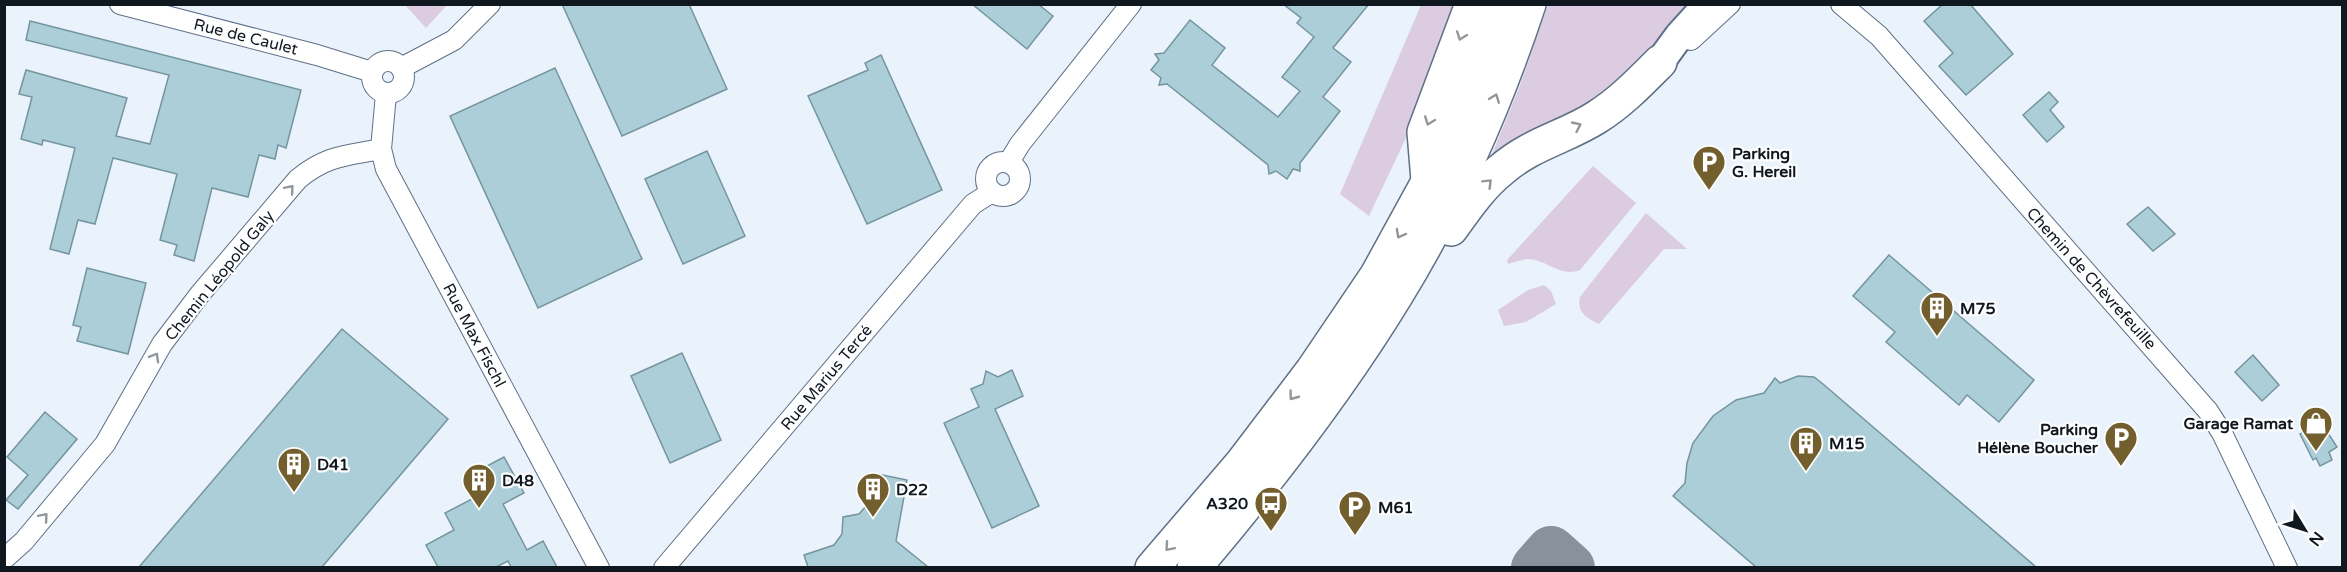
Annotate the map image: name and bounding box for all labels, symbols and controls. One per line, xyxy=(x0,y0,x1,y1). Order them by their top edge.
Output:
street label: Rue de Caulet xyxy=(192,14,300,60)
one-way arrow xyxy=(1455,30,1468,41)
one-way arrow xyxy=(1487,94,1500,104)
one-way arrow xyxy=(1423,116,1436,126)
one-way arrow xyxy=(1570,122,1581,134)
parking icon: Parking G. Hereil xyxy=(1691,144,1727,191)
place label: Parking G. Hereil xyxy=(1732,144,1796,182)
one-way arrow xyxy=(1481,179,1492,190)
one-way arrow xyxy=(283,185,294,196)
street label: Chemin de Chèvrefeuille xyxy=(2022,203,2160,354)
street label: Chemin Léopold Galy xyxy=(161,206,279,345)
one-way arrow xyxy=(1396,227,1407,238)
street label: Rue Max Fischl xyxy=(438,280,510,391)
building icon: M75 xyxy=(1919,290,1955,337)
place label: M75 xyxy=(1960,299,1996,319)
street label: Rue Marius Tercé xyxy=(777,321,877,435)
one-way arrow xyxy=(148,353,159,363)
one-way arrow xyxy=(1289,390,1300,401)
shop icon: Garage Ramat xyxy=(2298,405,2334,452)
place label: Garage Ramat xyxy=(2183,414,2294,434)
place label: Parking Hélène Boucher xyxy=(1977,420,2099,458)
parking icon: Parking Hélène Boucher xyxy=(2103,420,2139,467)
building icon: M15 xyxy=(1788,425,1824,472)
place label: M15 xyxy=(1829,434,1865,454)
building icon: D41 xyxy=(276,446,312,493)
place label: D41 xyxy=(317,455,349,475)
building icon: D48 xyxy=(461,462,497,509)
place label: D48 xyxy=(502,471,534,491)
building icon: D22 xyxy=(855,471,891,518)
place label: D22 xyxy=(896,480,928,500)
bus stop icon: A320 xyxy=(1253,485,1289,532)
parking icon: M61 xyxy=(1337,489,1373,536)
place label: A320 xyxy=(1206,494,1248,514)
place label: M61 xyxy=(1378,498,1414,518)
north arrow xyxy=(2275,500,2335,560)
one-way arrow xyxy=(37,513,48,524)
text: N xyxy=(2304,527,2328,550)
one-way arrow xyxy=(1166,540,1177,551)

